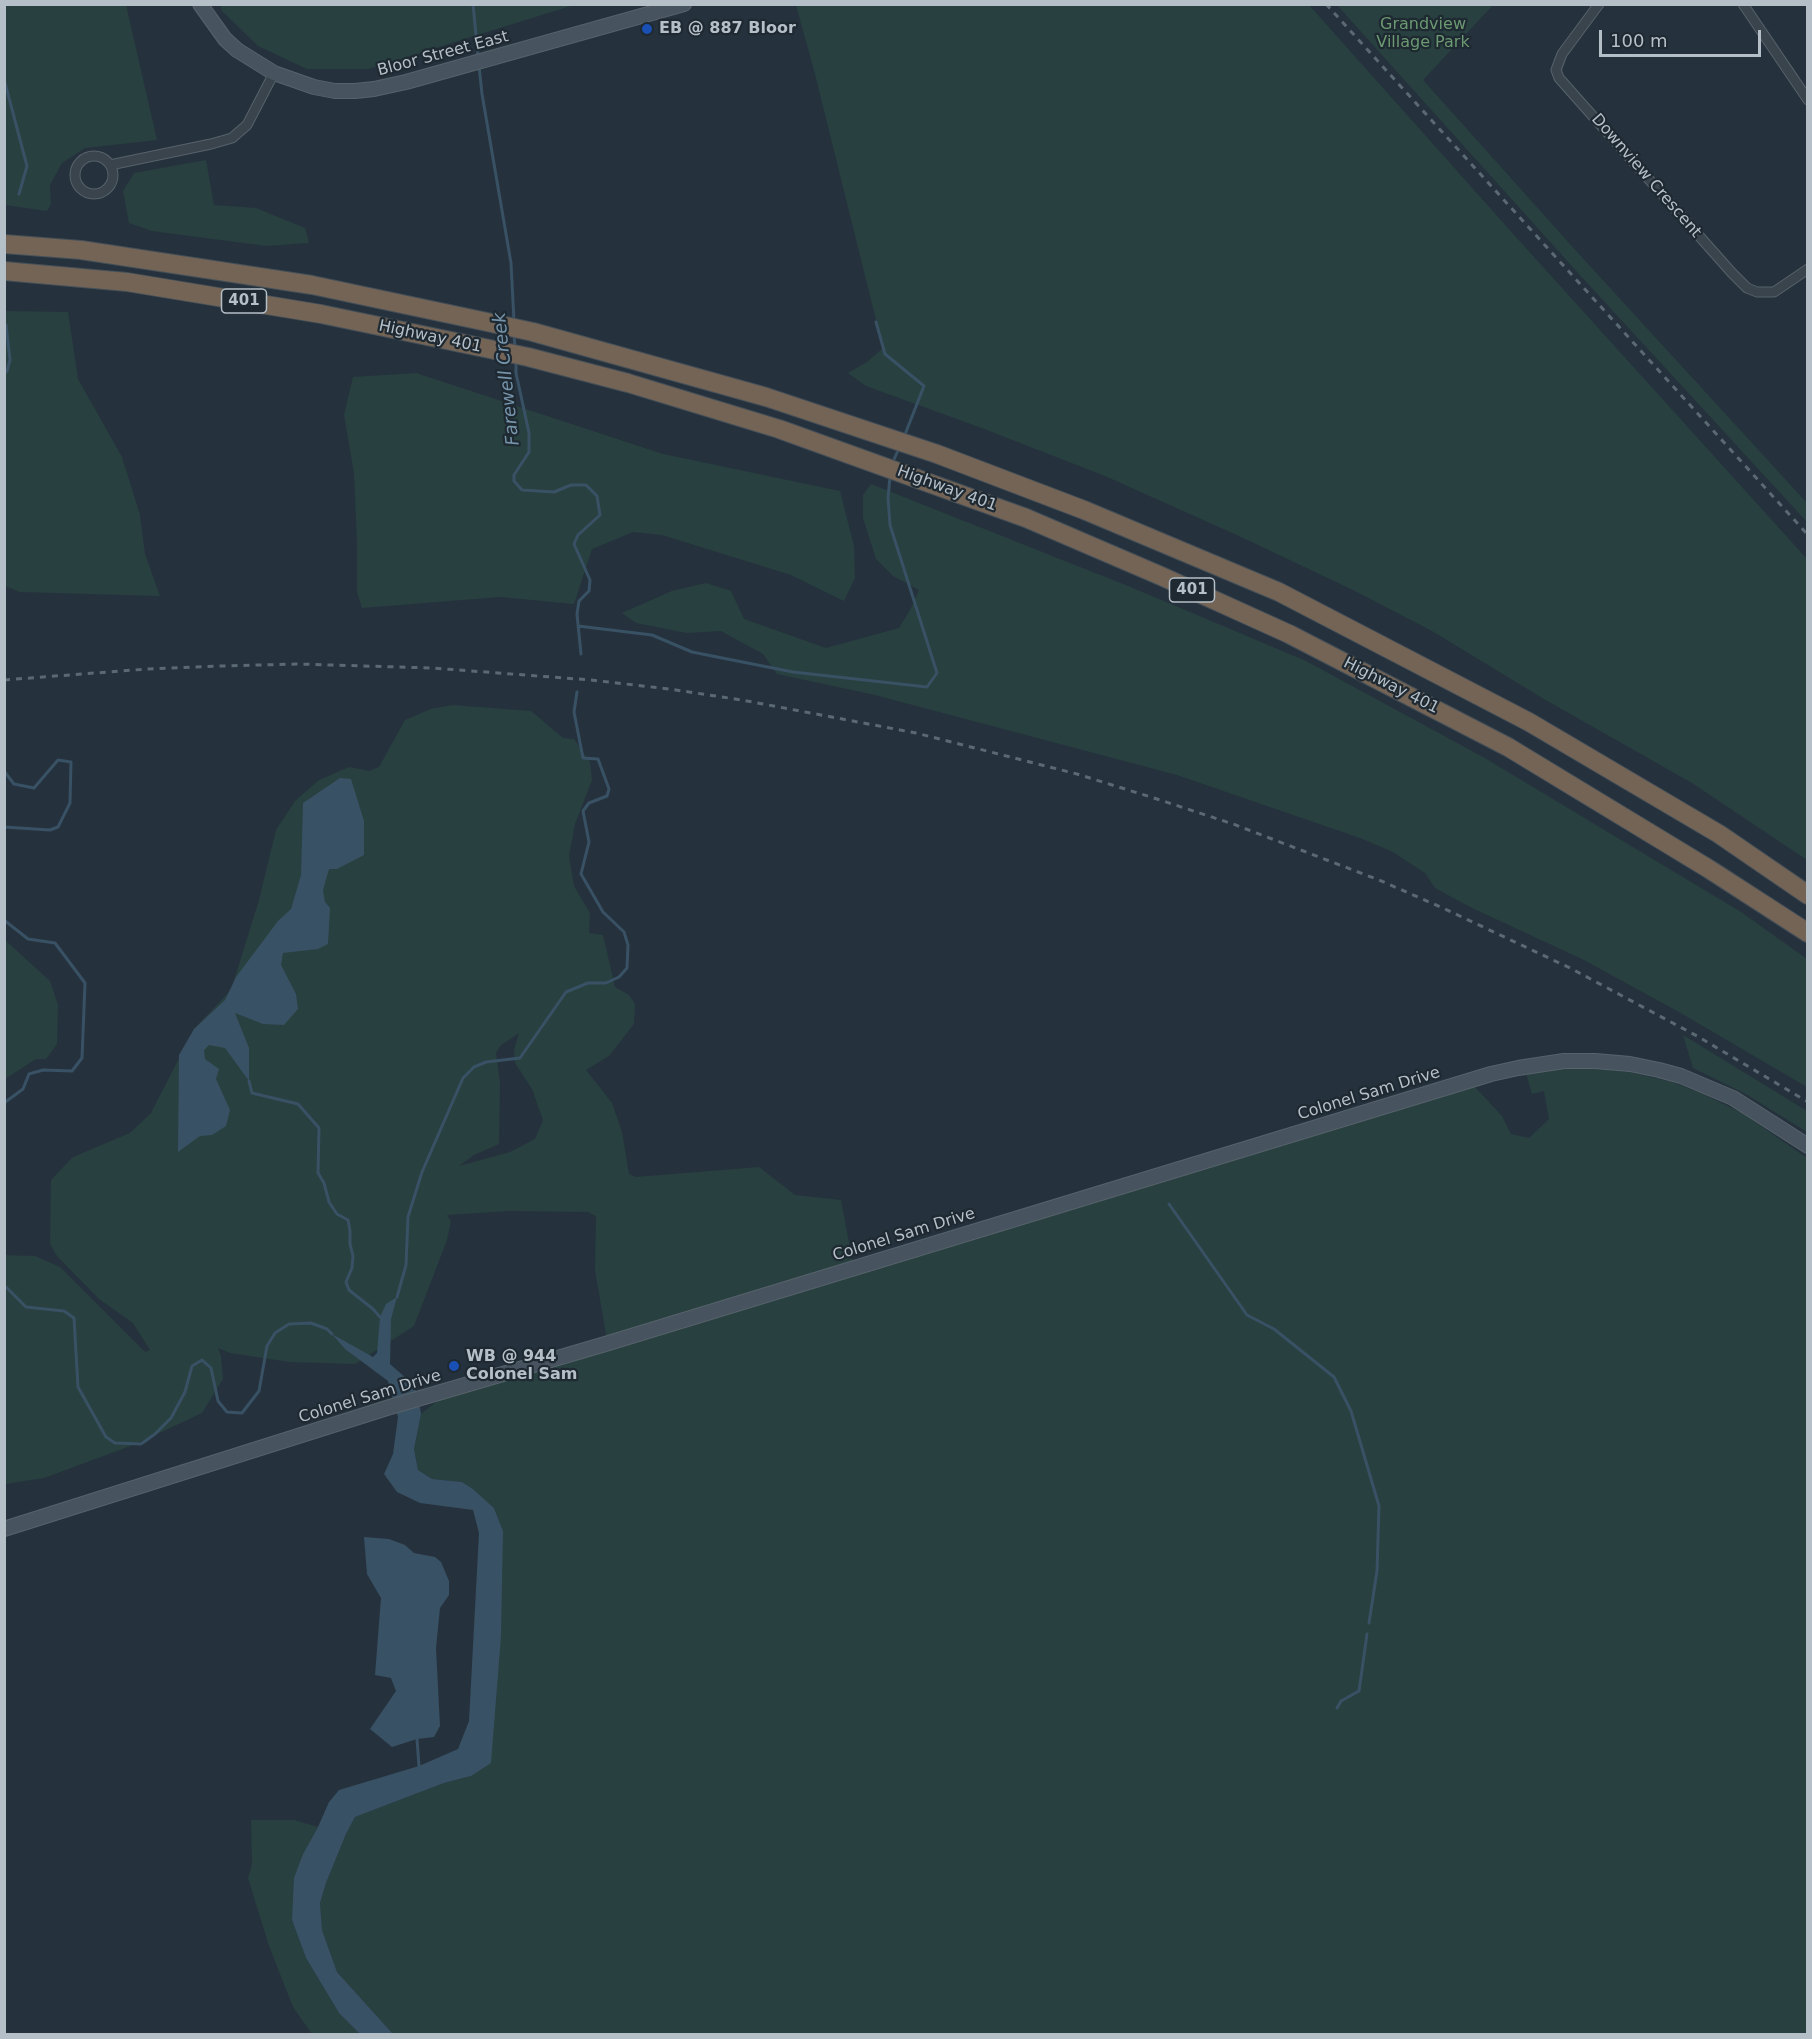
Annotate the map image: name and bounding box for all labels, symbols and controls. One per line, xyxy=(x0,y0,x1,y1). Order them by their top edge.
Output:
park label: Grandview Village Park xyxy=(1376,15,1470,53)
scale bar xyxy=(1602,18,1764,56)
place label: EB @ 887 Bloor xyxy=(659,19,796,39)
marker: EB @ 887 Bloor xyxy=(640,22,654,36)
street label: Bloor Street East xyxy=(375,27,511,81)
text: 100 m xyxy=(1610,30,1668,51)
street label: Downview Crescent xyxy=(1587,110,1705,242)
road number: 401 xyxy=(222,289,266,313)
water label: Farewell Creek xyxy=(489,311,525,447)
street label: Highway 401 xyxy=(377,317,483,357)
street label: Highway 401 xyxy=(894,462,1000,516)
road number: 401 xyxy=(1170,578,1214,602)
street label: Highway 401 xyxy=(1340,654,1442,718)
street label: Colonel Sam Drive xyxy=(1295,1063,1443,1125)
street label: Colonel Sam Drive xyxy=(830,1204,978,1266)
place label: WB @ 944 Colonel Sam xyxy=(466,1347,578,1385)
marker: WB @ 944 Colonel Sam xyxy=(447,1359,461,1373)
street label: Colonel Sam Drive xyxy=(296,1366,444,1428)

